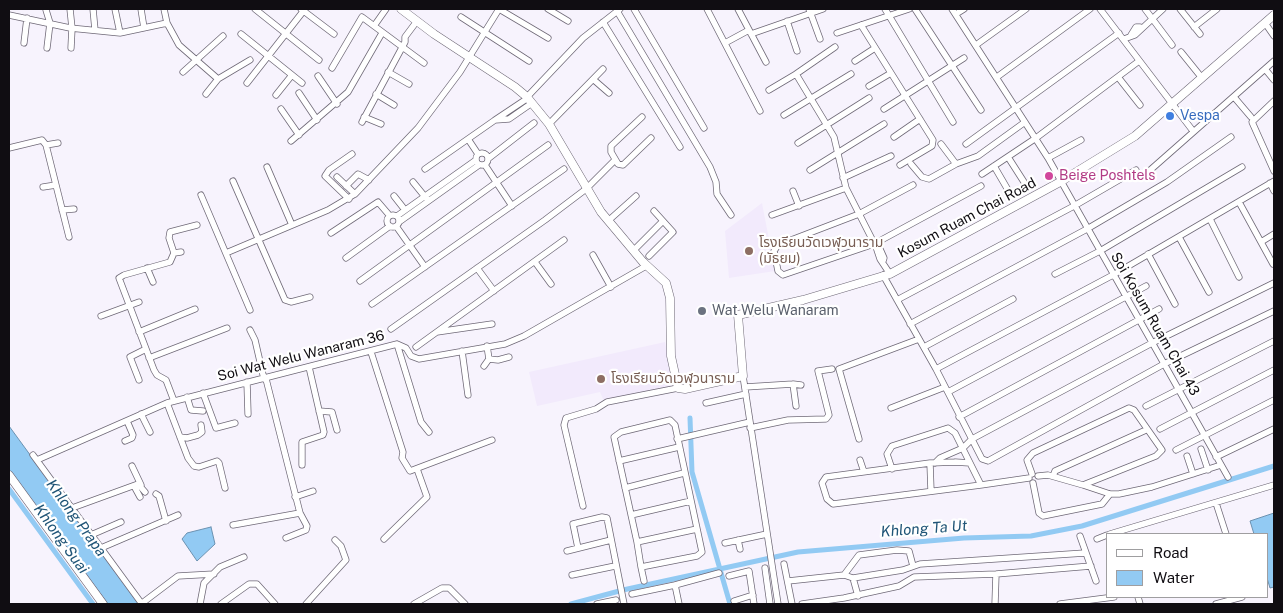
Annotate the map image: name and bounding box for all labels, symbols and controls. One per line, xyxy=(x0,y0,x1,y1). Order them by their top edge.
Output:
place label: Vespa xyxy=(1180,108,1220,124)
marker: Vespa xyxy=(1164,110,1176,122)
place label: Beige Poshtels xyxy=(1059,168,1155,184)
marker: Beige Poshtels xyxy=(1043,170,1055,182)
street label: Kosum Ruam Chai Road xyxy=(895,174,1039,262)
place label: โรงเรียนวัดเวฬุวนาราม (มัธยม) xyxy=(759,235,883,268)
marker: โรงเรียนวัดเวฬุวนาราม (มัธยม) xyxy=(743,245,755,257)
street label: Soi Kosum Ruam Chai 43 xyxy=(1107,249,1203,399)
place label: Wat Welu Wanaram xyxy=(712,303,839,319)
marker: Wat Welu Wanaram xyxy=(696,305,708,317)
street label: Soi Wat Welu Wanaram 36 xyxy=(216,327,386,385)
place label: โรงเรียนวัดเวฬุวนาราม xyxy=(611,371,735,387)
marker: โรงเรียนวัดเวฬุวนาราม xyxy=(595,373,607,385)
water label: Khlong Prapa xyxy=(42,476,110,560)
water label: Khlong Suai xyxy=(30,501,92,577)
water label: Khlong Ta Ut xyxy=(880,517,968,541)
legend xyxy=(1106,533,1268,598)
text: Road xyxy=(1153,544,1189,561)
text: Water xyxy=(1153,569,1195,586)

